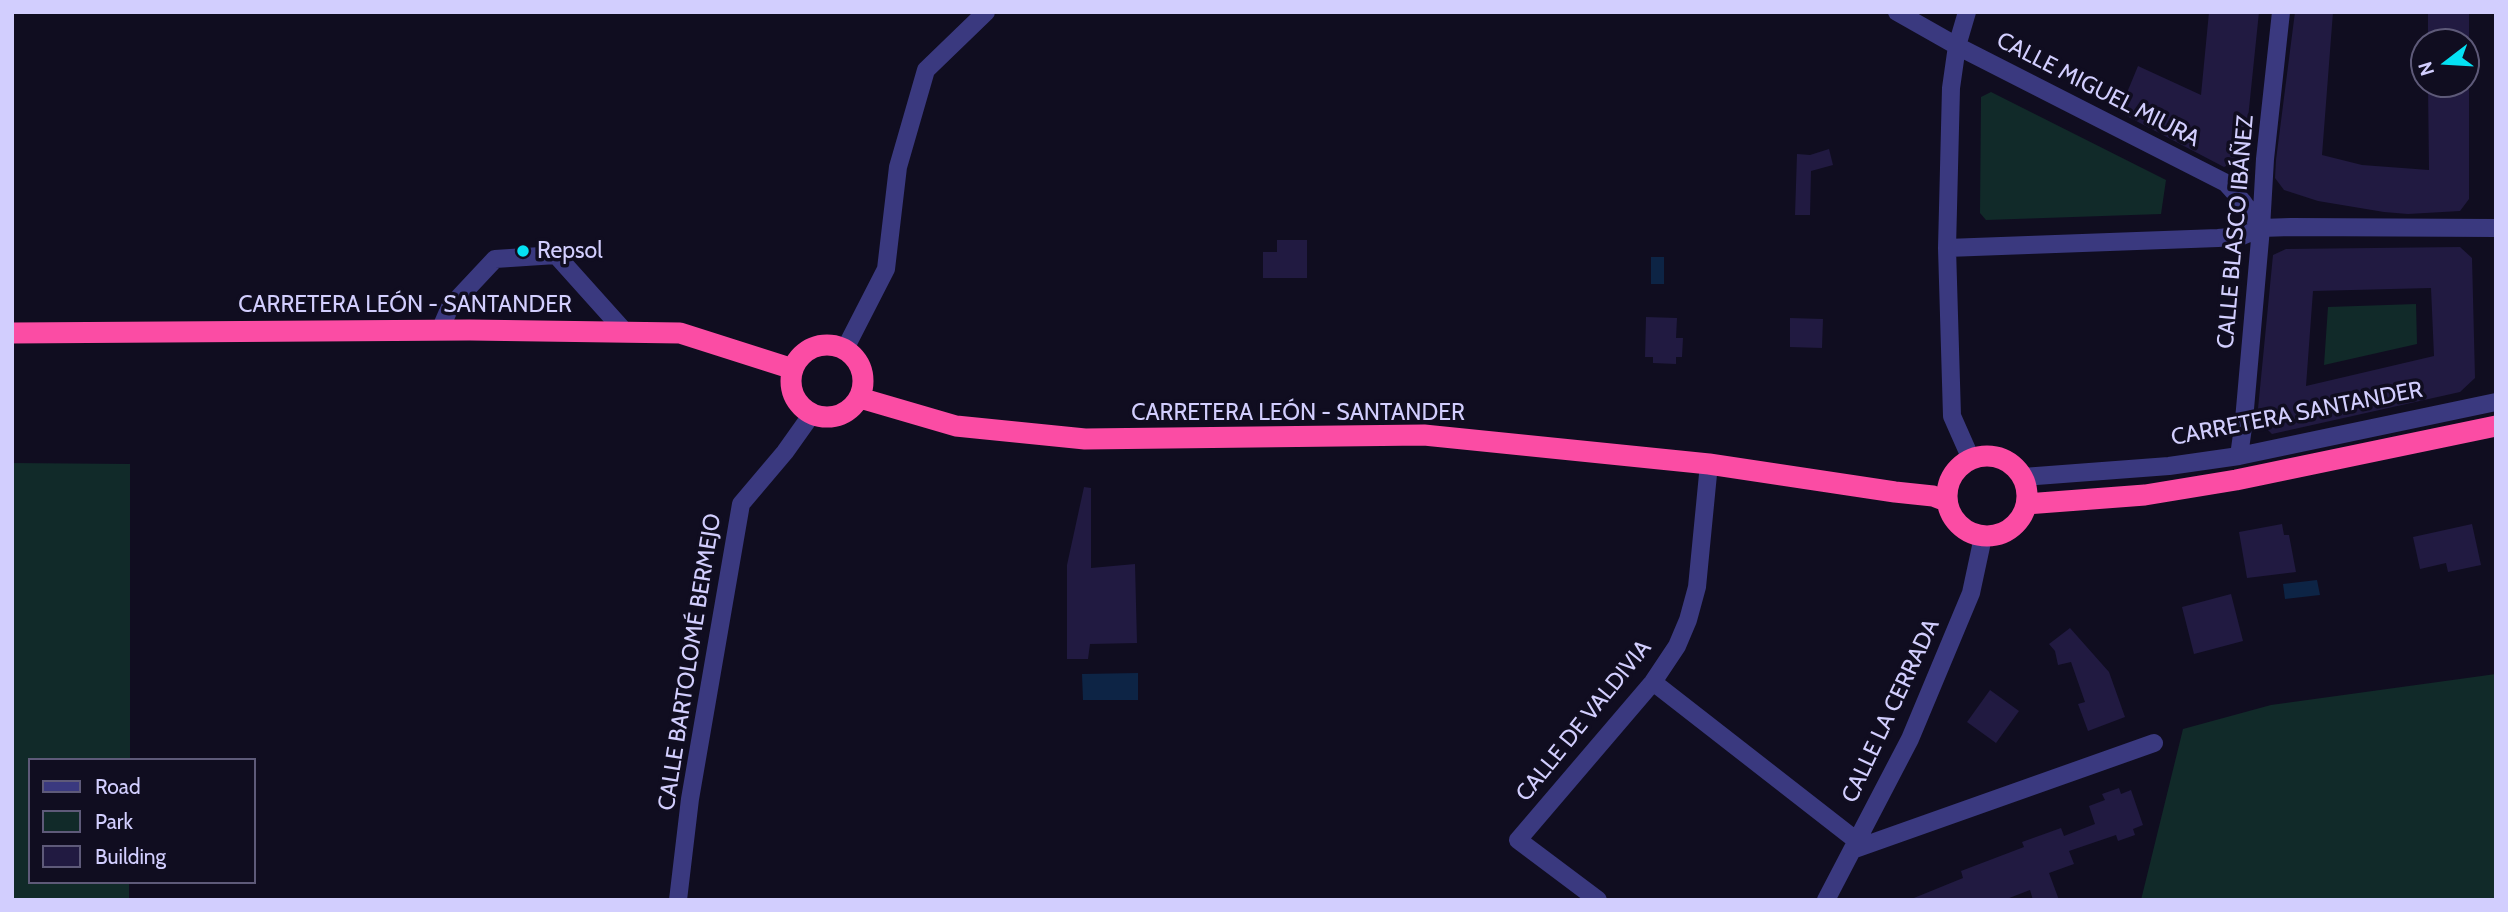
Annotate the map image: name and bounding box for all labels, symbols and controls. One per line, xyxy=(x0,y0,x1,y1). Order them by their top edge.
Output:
street label: CALLE MIGUEL MIURA xyxy=(1992,27,2204,153)
north arrow xyxy=(2410,28,2480,98)
text: N xyxy=(2413,59,2439,78)
street label: CALLE BLASCO IBÁÑEZ xyxy=(2212,114,2260,350)
place label: Repsol xyxy=(537,237,603,265)
marker: Repsol xyxy=(515,243,531,259)
street label: CARRETERA LEÓN - SANTANDER xyxy=(238,291,572,319)
street label: CARRETERA SANTANDER xyxy=(2169,376,2425,452)
street label: CARRETERA LEÓN - SANTANDER xyxy=(1131,399,1465,427)
street label: CALLE BARTOLOMÉ BERMEJO xyxy=(653,511,727,813)
street label: CALLE LA CERRADA xyxy=(1836,615,1946,807)
street label: CALLE DE VALDIVIA xyxy=(1511,635,1657,807)
legend xyxy=(28,758,256,884)
text: Road xyxy=(95,774,141,799)
text: Park xyxy=(95,809,133,834)
text: Building xyxy=(95,844,166,869)

